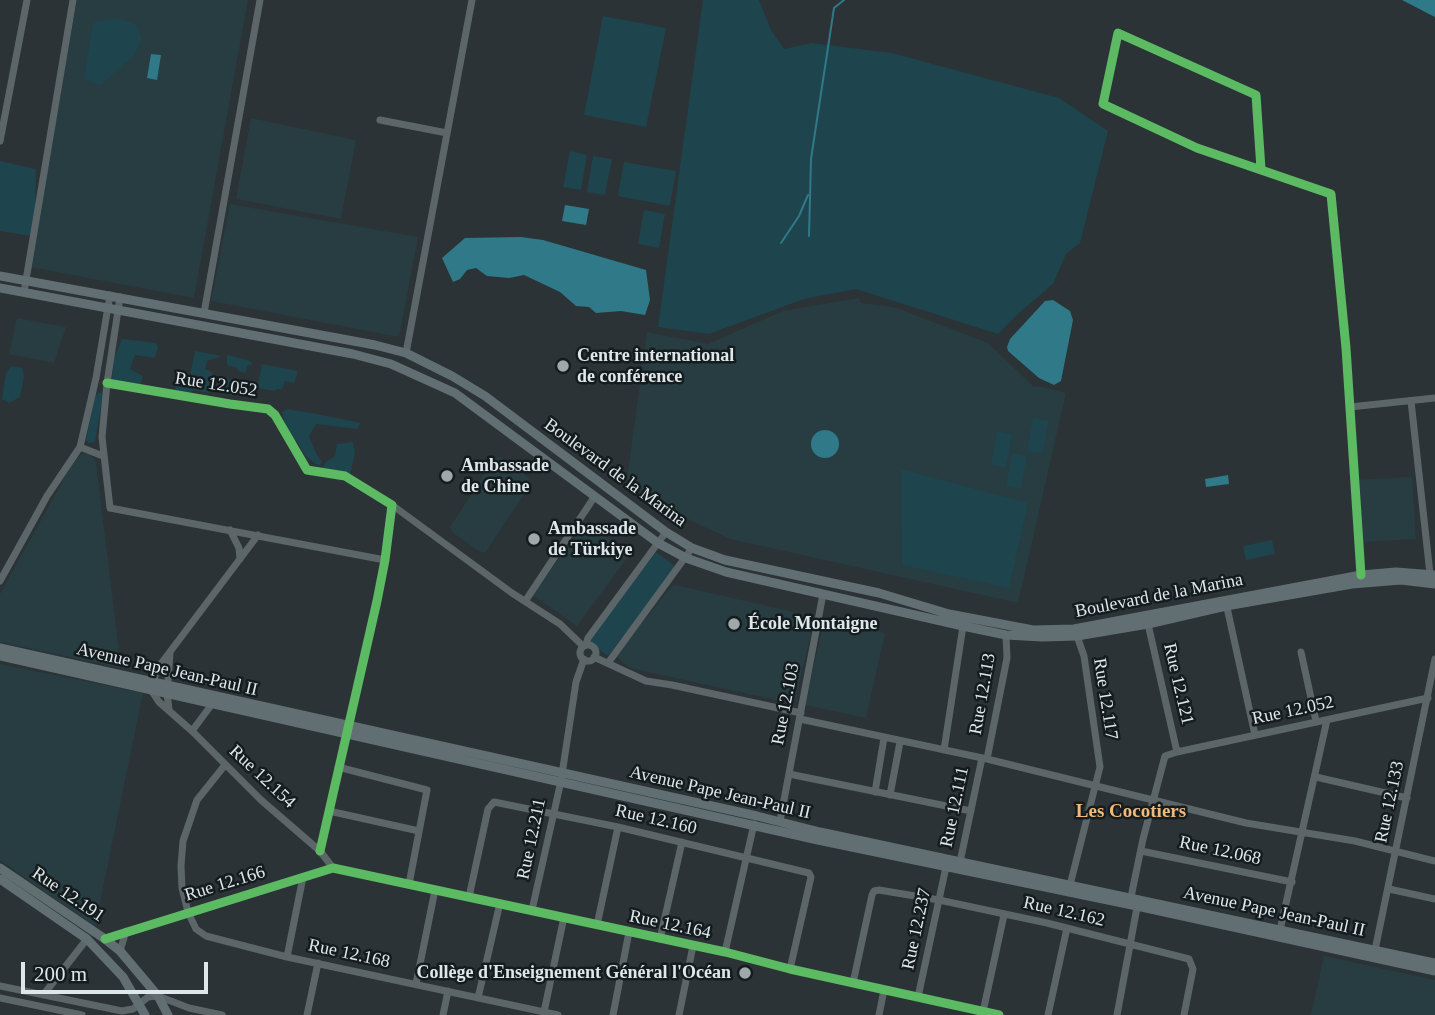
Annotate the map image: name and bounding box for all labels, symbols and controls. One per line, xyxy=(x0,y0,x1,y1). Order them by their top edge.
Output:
place label: Centre international de conférence xyxy=(577,345,734,388)
marker: Centre international de conférence xyxy=(555,358,571,374)
street label: Rue 12.052 xyxy=(173,368,259,402)
street label: Boulevard de la Marina xyxy=(540,414,690,532)
place label: Ambassade de Chine xyxy=(461,455,549,498)
marker: Ambassade de Chine xyxy=(439,468,455,484)
place label: Ambassade de Türkiye xyxy=(548,518,636,560)
marker: Ambassade de Türkiye xyxy=(526,531,542,547)
street label: Boulevard de la Marina xyxy=(1073,569,1245,623)
place label: École Montaigne xyxy=(748,613,877,635)
marker: École Montaigne xyxy=(726,616,742,632)
street label: Avenue Pape Jean-Paul II xyxy=(74,639,260,701)
street label: Rue 12.121 xyxy=(1158,641,1198,727)
street label: Rue 12.113 xyxy=(965,652,1001,736)
street label: Rue 12.117 xyxy=(1088,657,1122,741)
street label: Rue 12.103 xyxy=(767,661,805,747)
street label: Rue 12.052 xyxy=(1250,692,1336,730)
street label: Rue 12.154 xyxy=(224,741,300,813)
street label: Rue 12.133 xyxy=(1371,759,1409,845)
street label: Avenue Pape Jean-Paul II xyxy=(627,762,813,824)
street label: Rue 12.111 xyxy=(936,765,974,849)
street label: Rue 12.211 xyxy=(513,796,551,882)
street label: Rue 12.160 xyxy=(613,800,699,840)
district label: Les Cocotiers xyxy=(1076,801,1186,823)
street label: Rue 12.068 xyxy=(1177,832,1263,870)
street label: Rue 12.166 xyxy=(182,862,268,906)
street label: Rue 12.191 xyxy=(28,863,108,927)
street label: Avenue Pape Jean-Paul II xyxy=(1181,882,1367,942)
street label: Rue 12.237 xyxy=(898,886,936,972)
street label: Rue 12.162 xyxy=(1021,892,1107,932)
street label: Rue 12.164 xyxy=(627,906,713,944)
street label: Rue 12.168 xyxy=(306,935,392,973)
scale bar xyxy=(24,948,212,992)
text: 200 m xyxy=(34,962,87,986)
place label: Collège d'Enseignement Général l'Océan xyxy=(417,962,731,984)
marker: Collège d'Enseignement Général l'Océan xyxy=(737,965,753,981)

